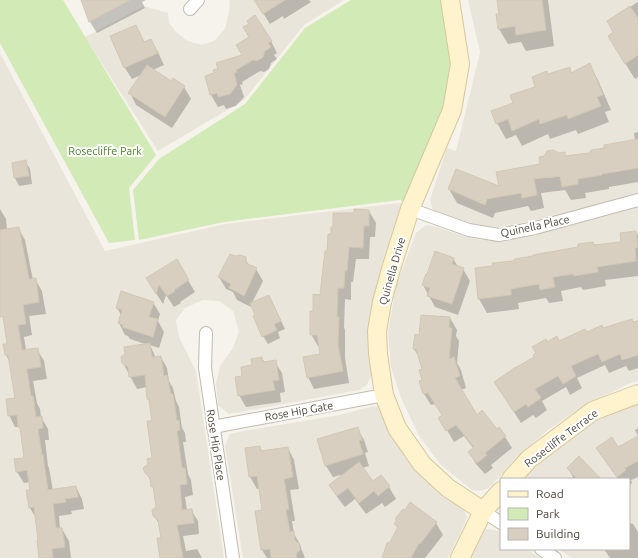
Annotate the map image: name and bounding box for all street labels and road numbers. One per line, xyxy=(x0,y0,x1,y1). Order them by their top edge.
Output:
street label: Quinella Place xyxy=(499,213,571,239)
street label: Quinella Drive xyxy=(377,236,407,306)
street label: Rose Hip Gate xyxy=(264,399,334,423)
street label: Rosecliffe Terrace xyxy=(522,407,600,469)
street label: Rose Hip Place xyxy=(204,408,228,482)

